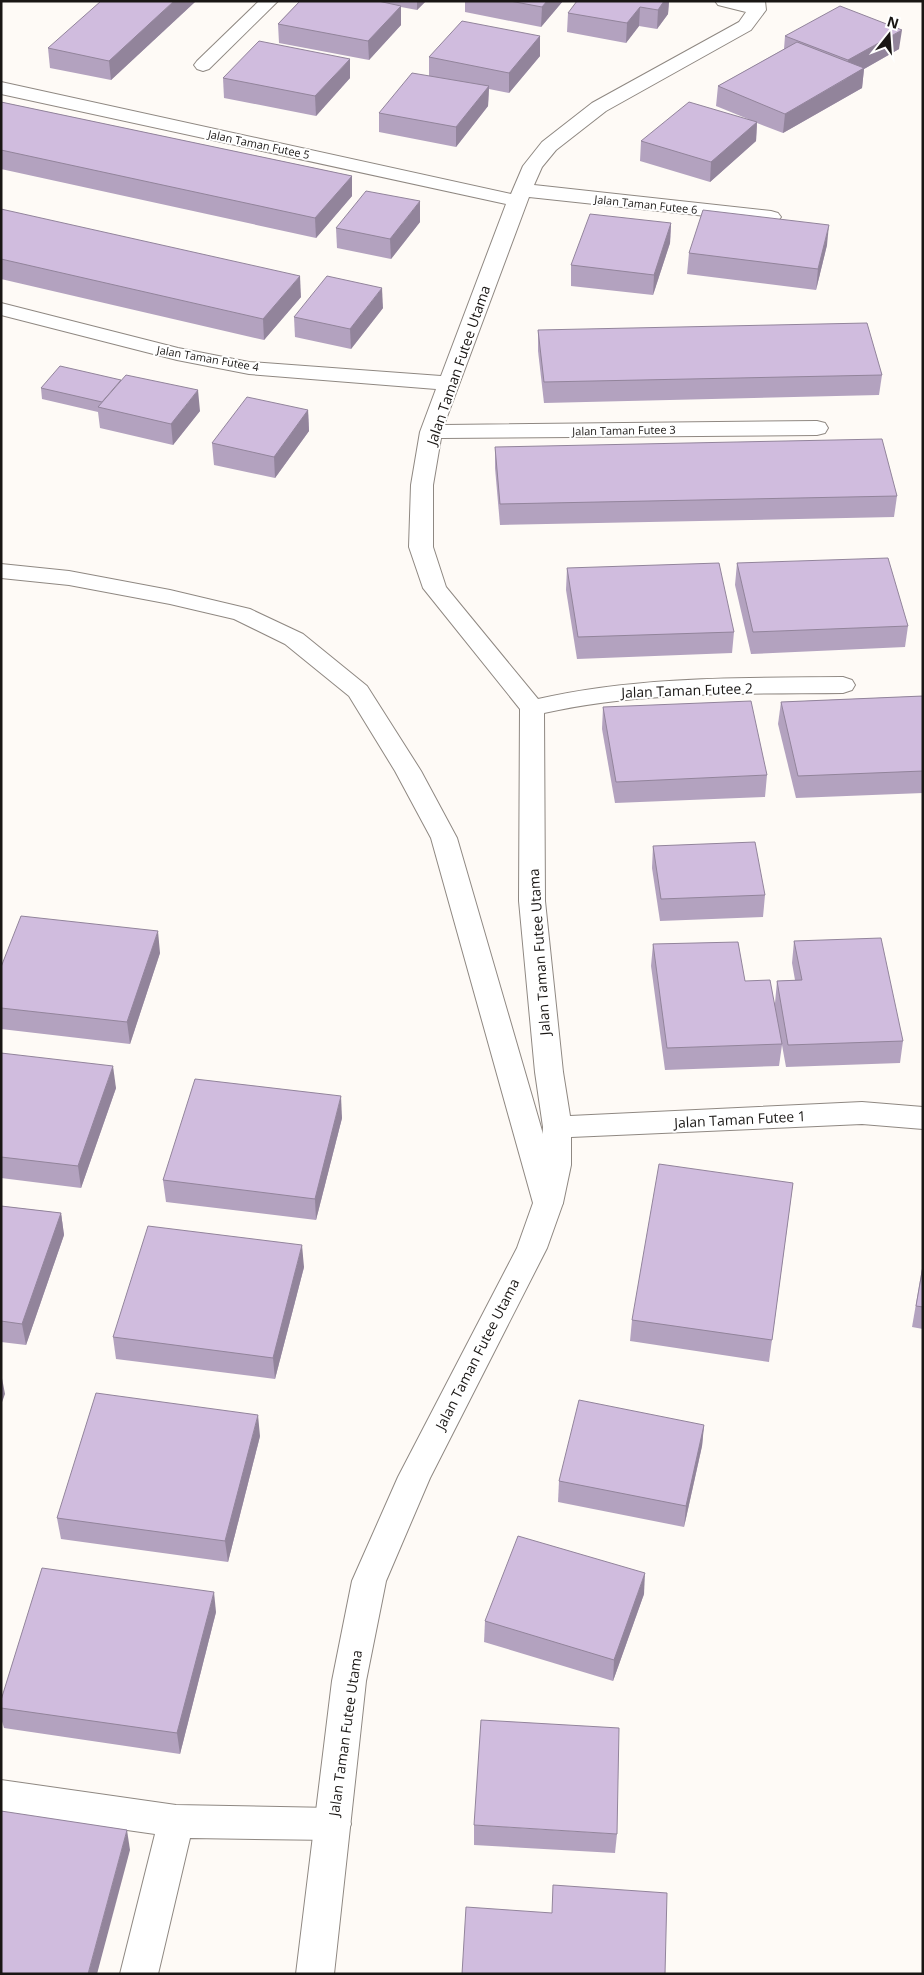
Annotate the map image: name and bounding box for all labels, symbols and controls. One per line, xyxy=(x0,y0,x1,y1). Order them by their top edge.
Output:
north arrow xyxy=(864,10,914,60)
text: N xyxy=(885,11,901,33)
street label: Jalan Taman Futee 5 xyxy=(206,126,311,162)
street label: Jalan Taman Futee 6 xyxy=(593,191,698,217)
street label: Jalan Taman Futee Utama xyxy=(421,283,494,449)
street label: Jalan Taman Futee 4 xyxy=(155,341,261,374)
street label: Jalan Taman Futee 3 xyxy=(571,422,676,438)
street label: Jalan Taman Futee 2 xyxy=(619,678,753,702)
street label: Jalan Taman Futee Utama xyxy=(524,868,554,1038)
street label: Jalan Taman Futee 1 xyxy=(672,1106,806,1132)
street label: Jalan Taman Futee Utama xyxy=(430,1275,523,1435)
street label: Jalan Taman Futee Utama xyxy=(324,1649,366,1819)

